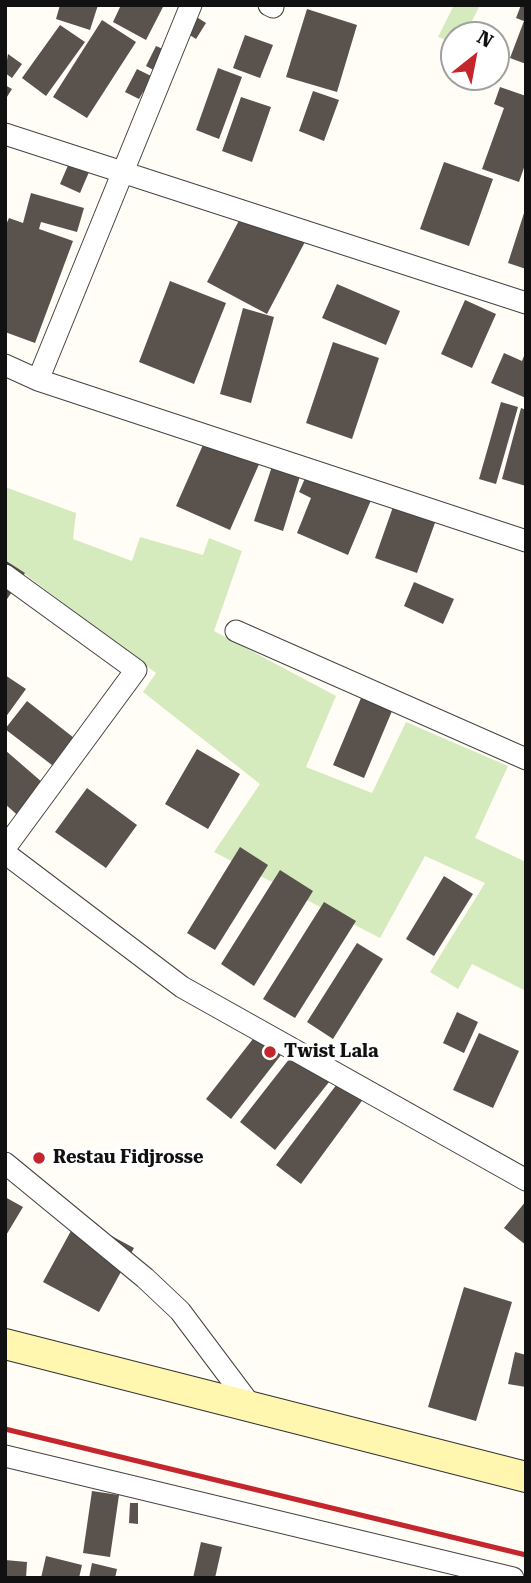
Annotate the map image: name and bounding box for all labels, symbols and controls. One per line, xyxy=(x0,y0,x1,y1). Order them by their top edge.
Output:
north arrow xyxy=(440,21,510,91)
text: N xyxy=(473,26,497,53)
place label: Twist Lala xyxy=(284,1041,379,1063)
marker: Twist Lala xyxy=(262,1044,278,1060)
place label: Restau Fidjrosse xyxy=(53,1147,204,1169)
marker: Restau Fidjrosse xyxy=(31,1150,47,1166)

